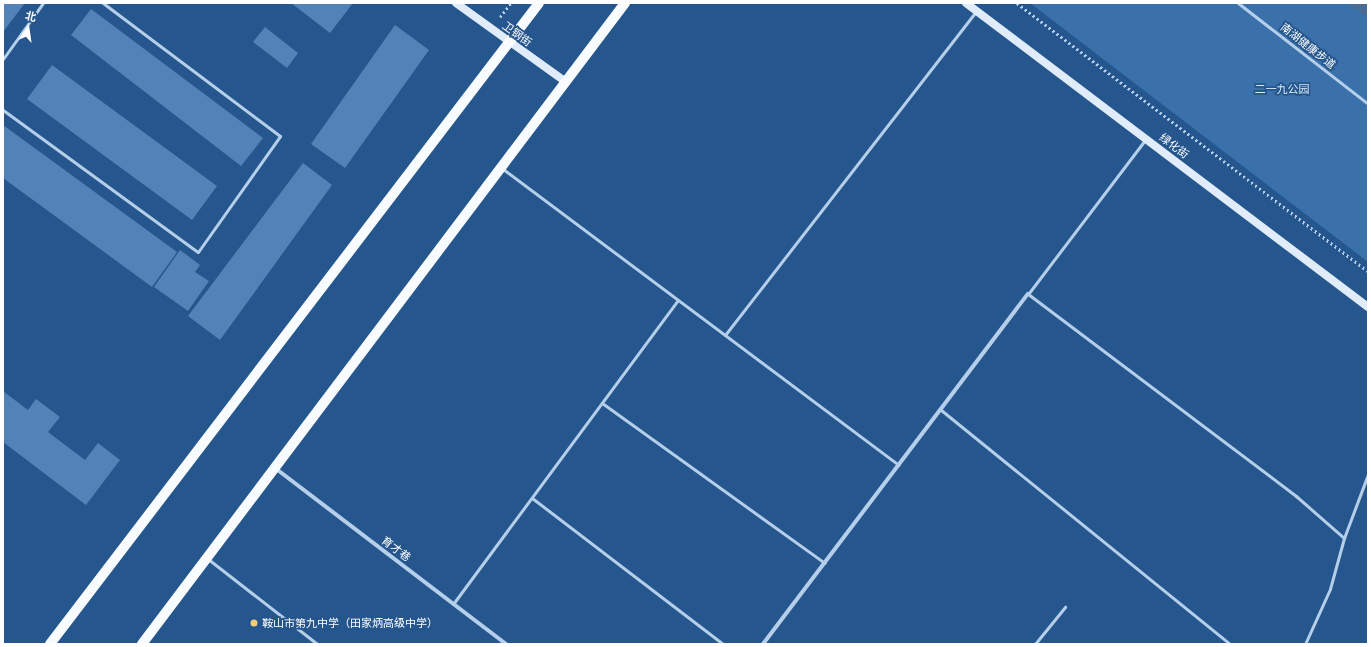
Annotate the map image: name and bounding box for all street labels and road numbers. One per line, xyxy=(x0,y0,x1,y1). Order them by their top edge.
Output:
street label: 卫钢街 xyxy=(500,19,534,49)
street label: 南湖健康步道 xyxy=(1278,20,1338,72)
street label: 绿化街 xyxy=(1157,131,1191,161)
street label: 育才巷 xyxy=(379,534,413,564)

